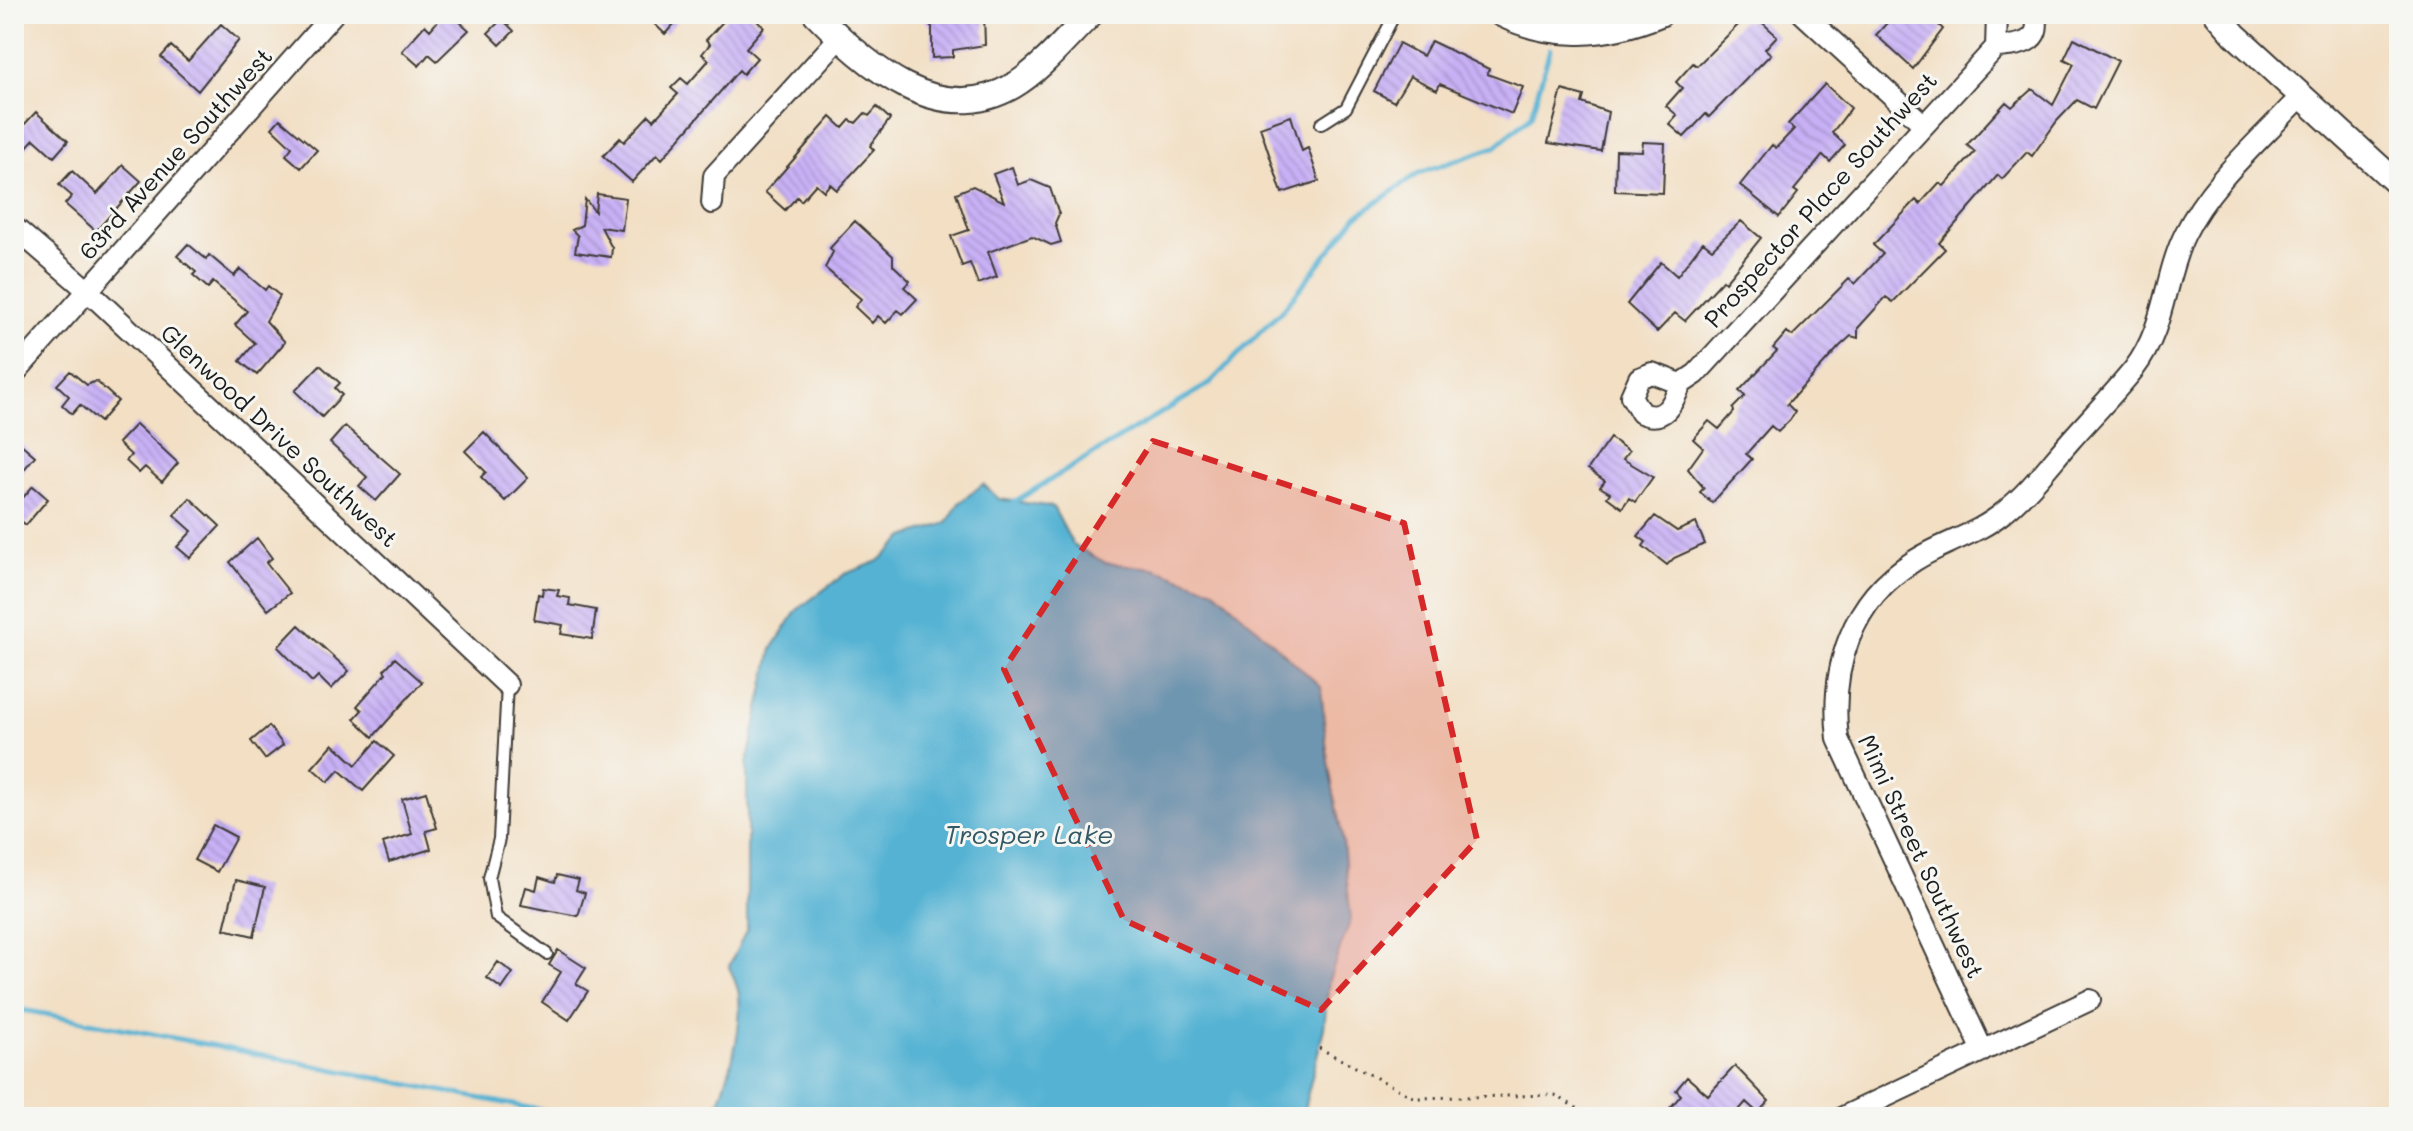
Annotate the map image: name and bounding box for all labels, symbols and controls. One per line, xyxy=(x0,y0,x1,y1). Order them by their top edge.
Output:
street label: 63rd Avenue Southwest xyxy=(72,40,278,266)
street label: Prospector Place Southwest xyxy=(1697,65,1943,333)
street label: Glenwood Drive Southwest xyxy=(155,317,405,553)
street label: Mimi Street Southwest xyxy=(1852,729,1992,983)
water label: Trosper Lake xyxy=(945,817,1113,851)

